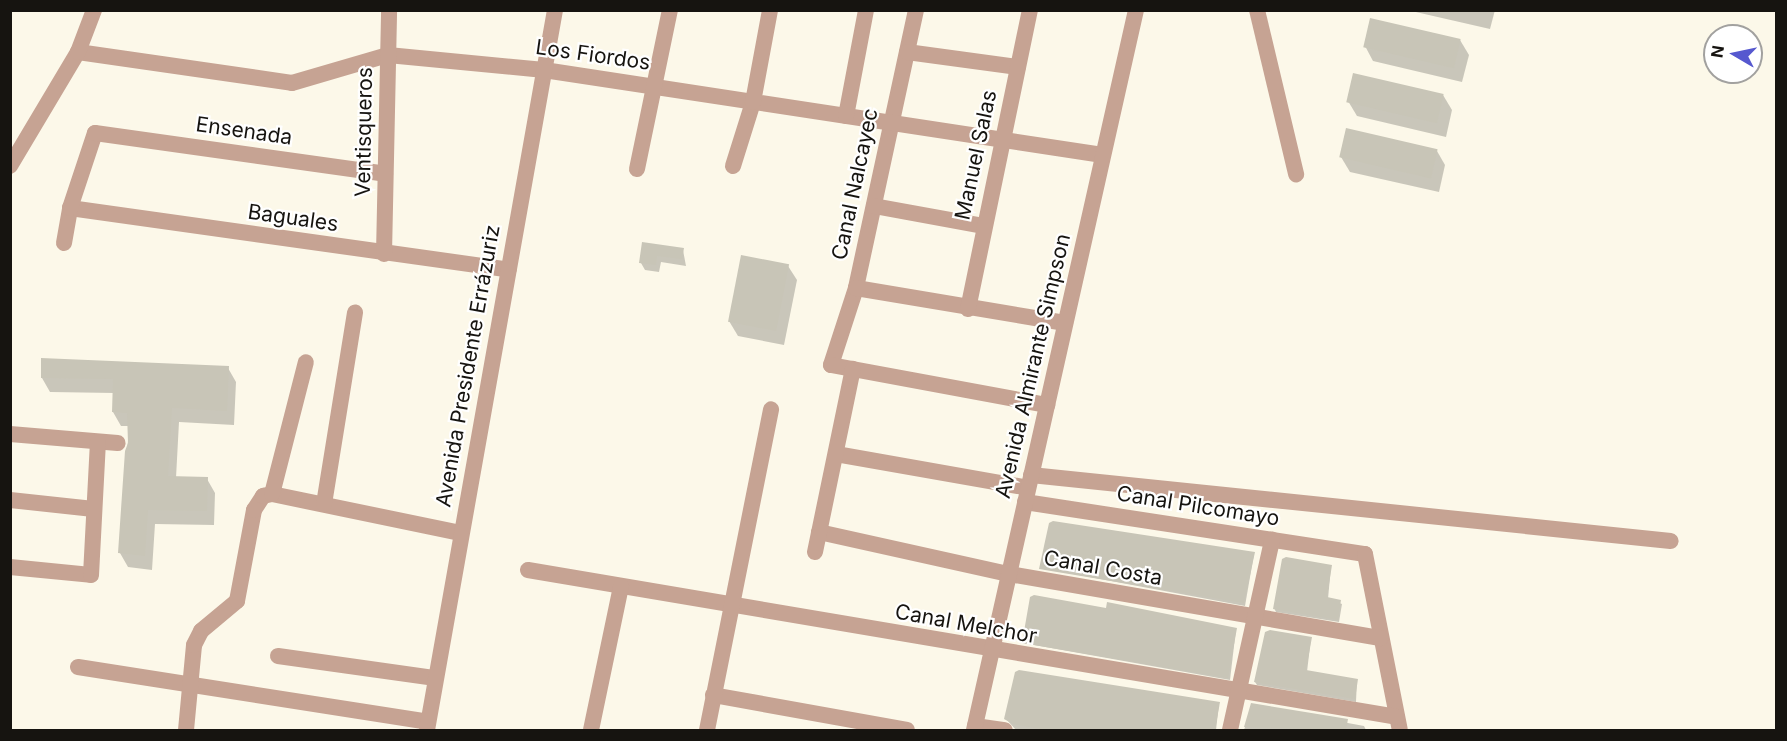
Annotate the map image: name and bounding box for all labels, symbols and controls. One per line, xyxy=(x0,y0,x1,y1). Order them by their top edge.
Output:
north arrow xyxy=(1703,24,1763,84)
street label: Los Fiordos xyxy=(534,34,652,76)
text: N xyxy=(1706,44,1728,59)
street label: Ventisqueros xyxy=(350,67,378,197)
street label: Manuel Salas xyxy=(950,88,1002,222)
street label: Canal Nalcayec xyxy=(827,106,883,262)
street label: Ensenada xyxy=(194,112,294,150)
street label: Baguales xyxy=(246,199,340,237)
street label: Avenida Presidente Errázuriz xyxy=(431,223,505,509)
street label: Avenida Almirante Simpson xyxy=(990,231,1076,501)
street label: Canal Pilcomayo xyxy=(1115,481,1281,531)
street label: Canal Costa xyxy=(1042,545,1164,591)
street label: Canal Melchor xyxy=(893,599,1039,649)

